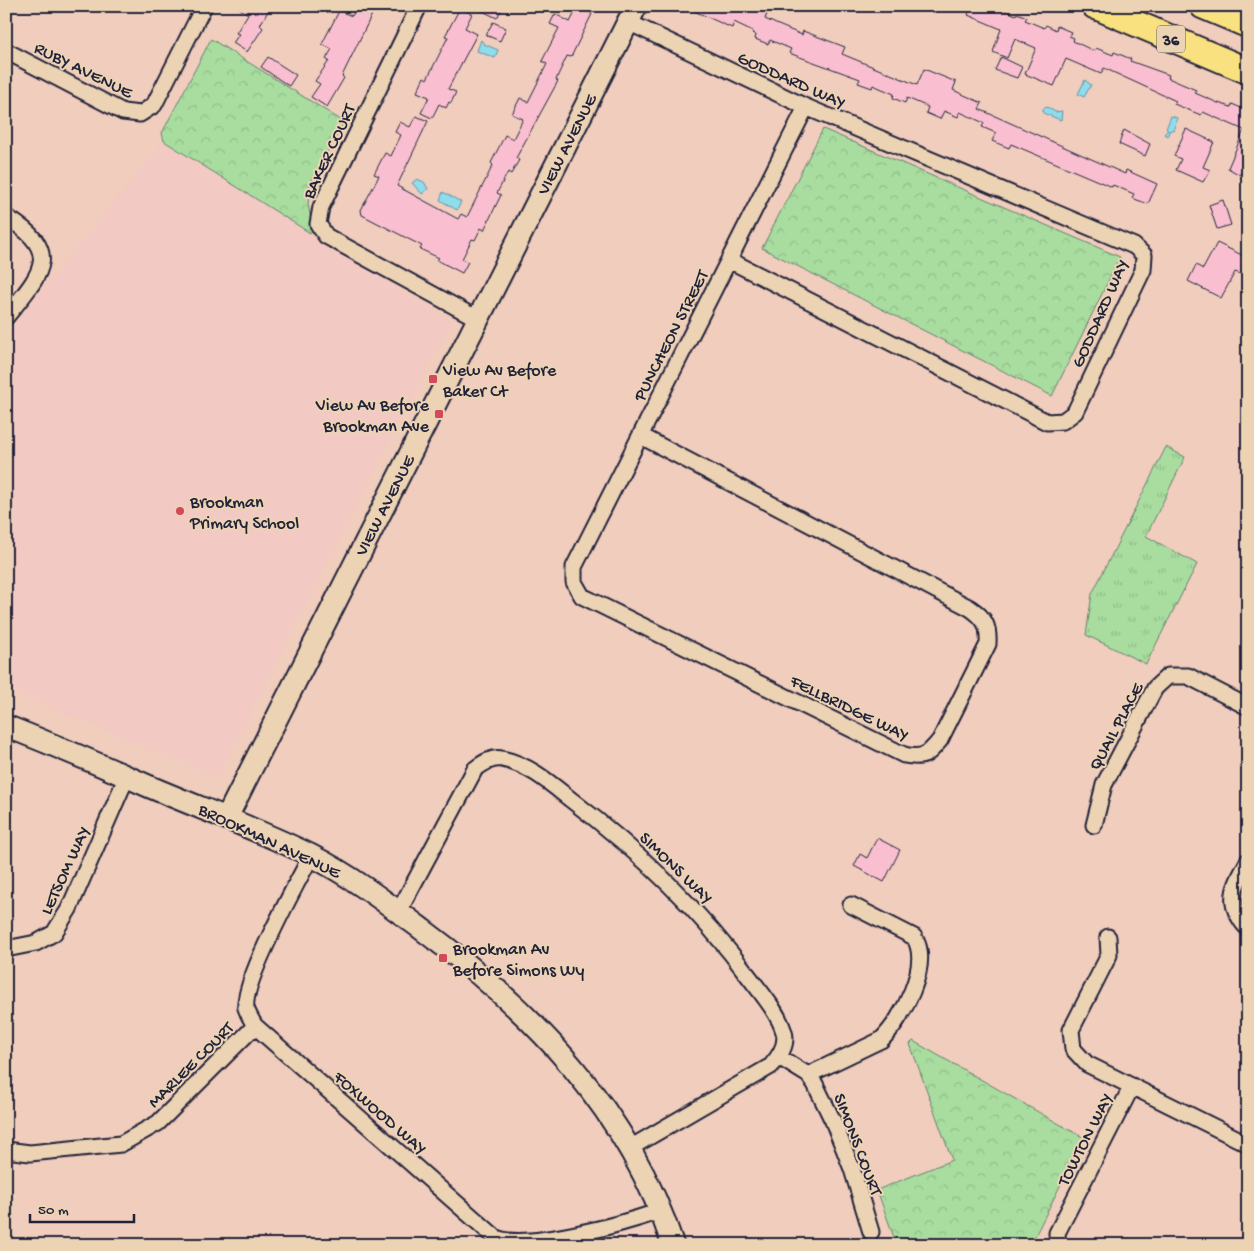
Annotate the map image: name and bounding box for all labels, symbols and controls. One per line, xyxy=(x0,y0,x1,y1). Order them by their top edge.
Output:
road number: 36 xyxy=(1157,26,1185,52)
street label: RUBY AVENUE xyxy=(30,38,136,104)
street label: GODDARD WAY xyxy=(734,48,848,114)
street label: VIEW AVENUE xyxy=(533,91,603,200)
street label: BAKER COURT xyxy=(299,100,362,204)
street label: GODDARD WAY xyxy=(1068,257,1134,371)
street label: PUNCHEON STREET xyxy=(630,266,715,406)
place label: View Av Before Baker Ct xyxy=(442,361,557,403)
marker: View Av Before Baker Ct xyxy=(427,373,439,385)
place label: View Av Before Brookman Ave xyxy=(315,396,430,438)
marker: View Av Before Brookman Ave xyxy=(433,408,445,420)
street label: VIEW AVENUE xyxy=(351,452,421,561)
place label: Brookman Primary School xyxy=(189,493,299,535)
marker: Brookman Primary School xyxy=(174,505,186,517)
street label: FELLBRIDGE WAY xyxy=(785,671,912,747)
street label: QUAIL PLACE xyxy=(1085,679,1149,775)
street label: BROOKMAN AVENUE xyxy=(194,800,344,885)
street label: LETSOM WAY xyxy=(37,824,96,919)
street label: SIMONS WAY xyxy=(634,828,717,909)
place label: Brookman Av Before Simons Wy xyxy=(452,940,584,982)
marker: Brookman Av Before Simons Wy xyxy=(437,952,449,964)
street label: MARLEE COURT xyxy=(144,1018,240,1113)
street label: FOXWOOD WAY xyxy=(328,1067,430,1160)
street label: TOWTON WAY xyxy=(1053,1090,1119,1191)
street label: SIMONS COURT xyxy=(828,1091,886,1200)
scale bar xyxy=(30,1191,134,1223)
text: 50 m xyxy=(38,1202,69,1220)

